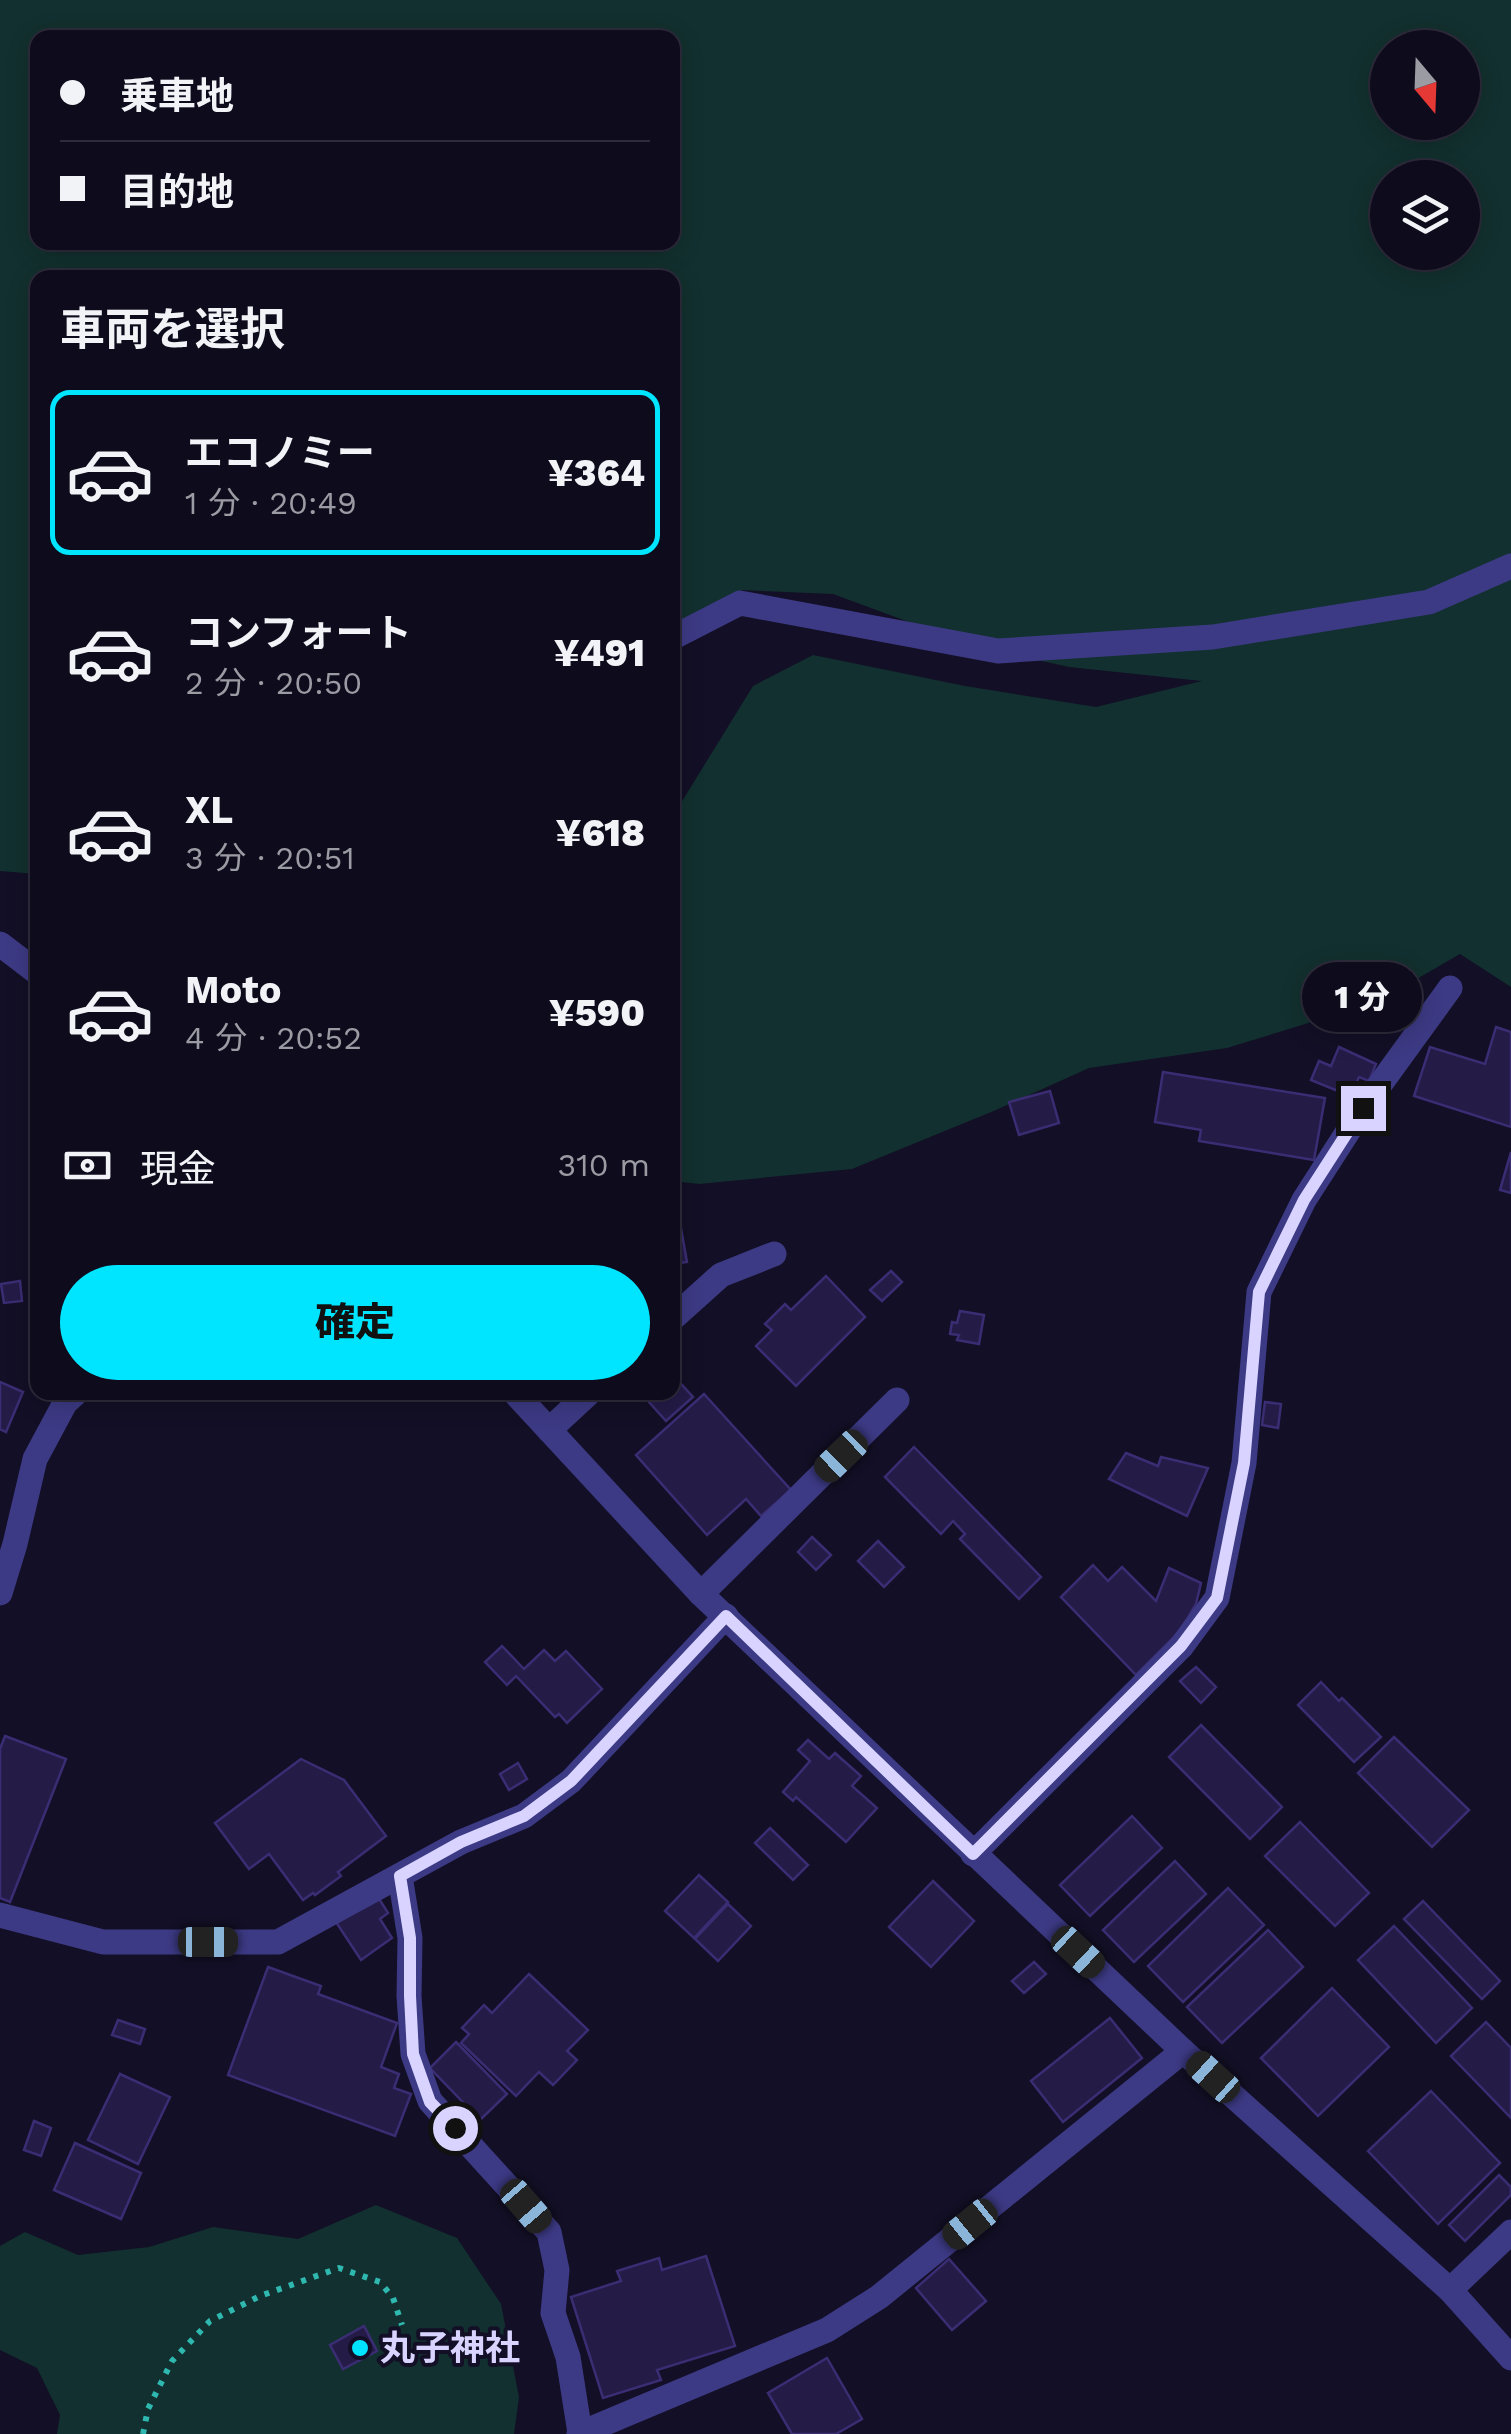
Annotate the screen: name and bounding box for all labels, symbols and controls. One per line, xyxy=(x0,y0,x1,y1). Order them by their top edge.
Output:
north arrow xyxy=(1370,30,1480,140)
map controls xyxy=(1370,30,1480,270)
text: 乗車地 xyxy=(120,74,234,118)
button: layers xyxy=(1370,160,1480,270)
text: 目的地 xyxy=(120,170,234,214)
text: 車両を選択 xyxy=(60,303,285,356)
icon: car xyxy=(65,428,155,518)
text: エコノミー xyxy=(185,431,375,475)
text: ¥364 xyxy=(548,451,645,495)
text: 1 分 · 20:49 xyxy=(185,484,357,522)
icon: car xyxy=(65,608,155,698)
text: コンフォート xyxy=(185,611,412,655)
text: ¥491 xyxy=(554,631,645,675)
text: 2 分 · 20:50 xyxy=(185,664,362,702)
icon: car xyxy=(65,788,155,878)
text: XL xyxy=(185,788,233,832)
text: ¥618 xyxy=(556,811,645,855)
text: 3 分 · 20:51 xyxy=(185,839,355,877)
callout: 1 分 xyxy=(1303,963,1423,1033)
icon: car xyxy=(65,968,155,1058)
text: Moto xyxy=(185,968,281,1012)
text: 1 分 xyxy=(1335,978,1389,1016)
text: ¥590 xyxy=(549,991,645,1035)
text: 4 分 · 20:52 xyxy=(185,1019,362,1057)
route end xyxy=(1341,1086,1386,1131)
icon: cash xyxy=(60,1138,115,1193)
text: 310 m xyxy=(558,1146,650,1184)
text: 現金 xyxy=(140,1147,216,1191)
button: 確定 xyxy=(60,1265,650,1380)
car xyxy=(809,1424,873,1488)
car xyxy=(1046,1921,1110,1983)
car xyxy=(178,1927,238,1957)
car xyxy=(1181,2046,1245,2108)
route start xyxy=(433,2106,478,2151)
car xyxy=(495,2174,557,2238)
car xyxy=(937,2193,1003,2255)
place label: 丸子神社 xyxy=(380,2327,520,2369)
marker: 丸子神社 xyxy=(349,2337,371,2359)

